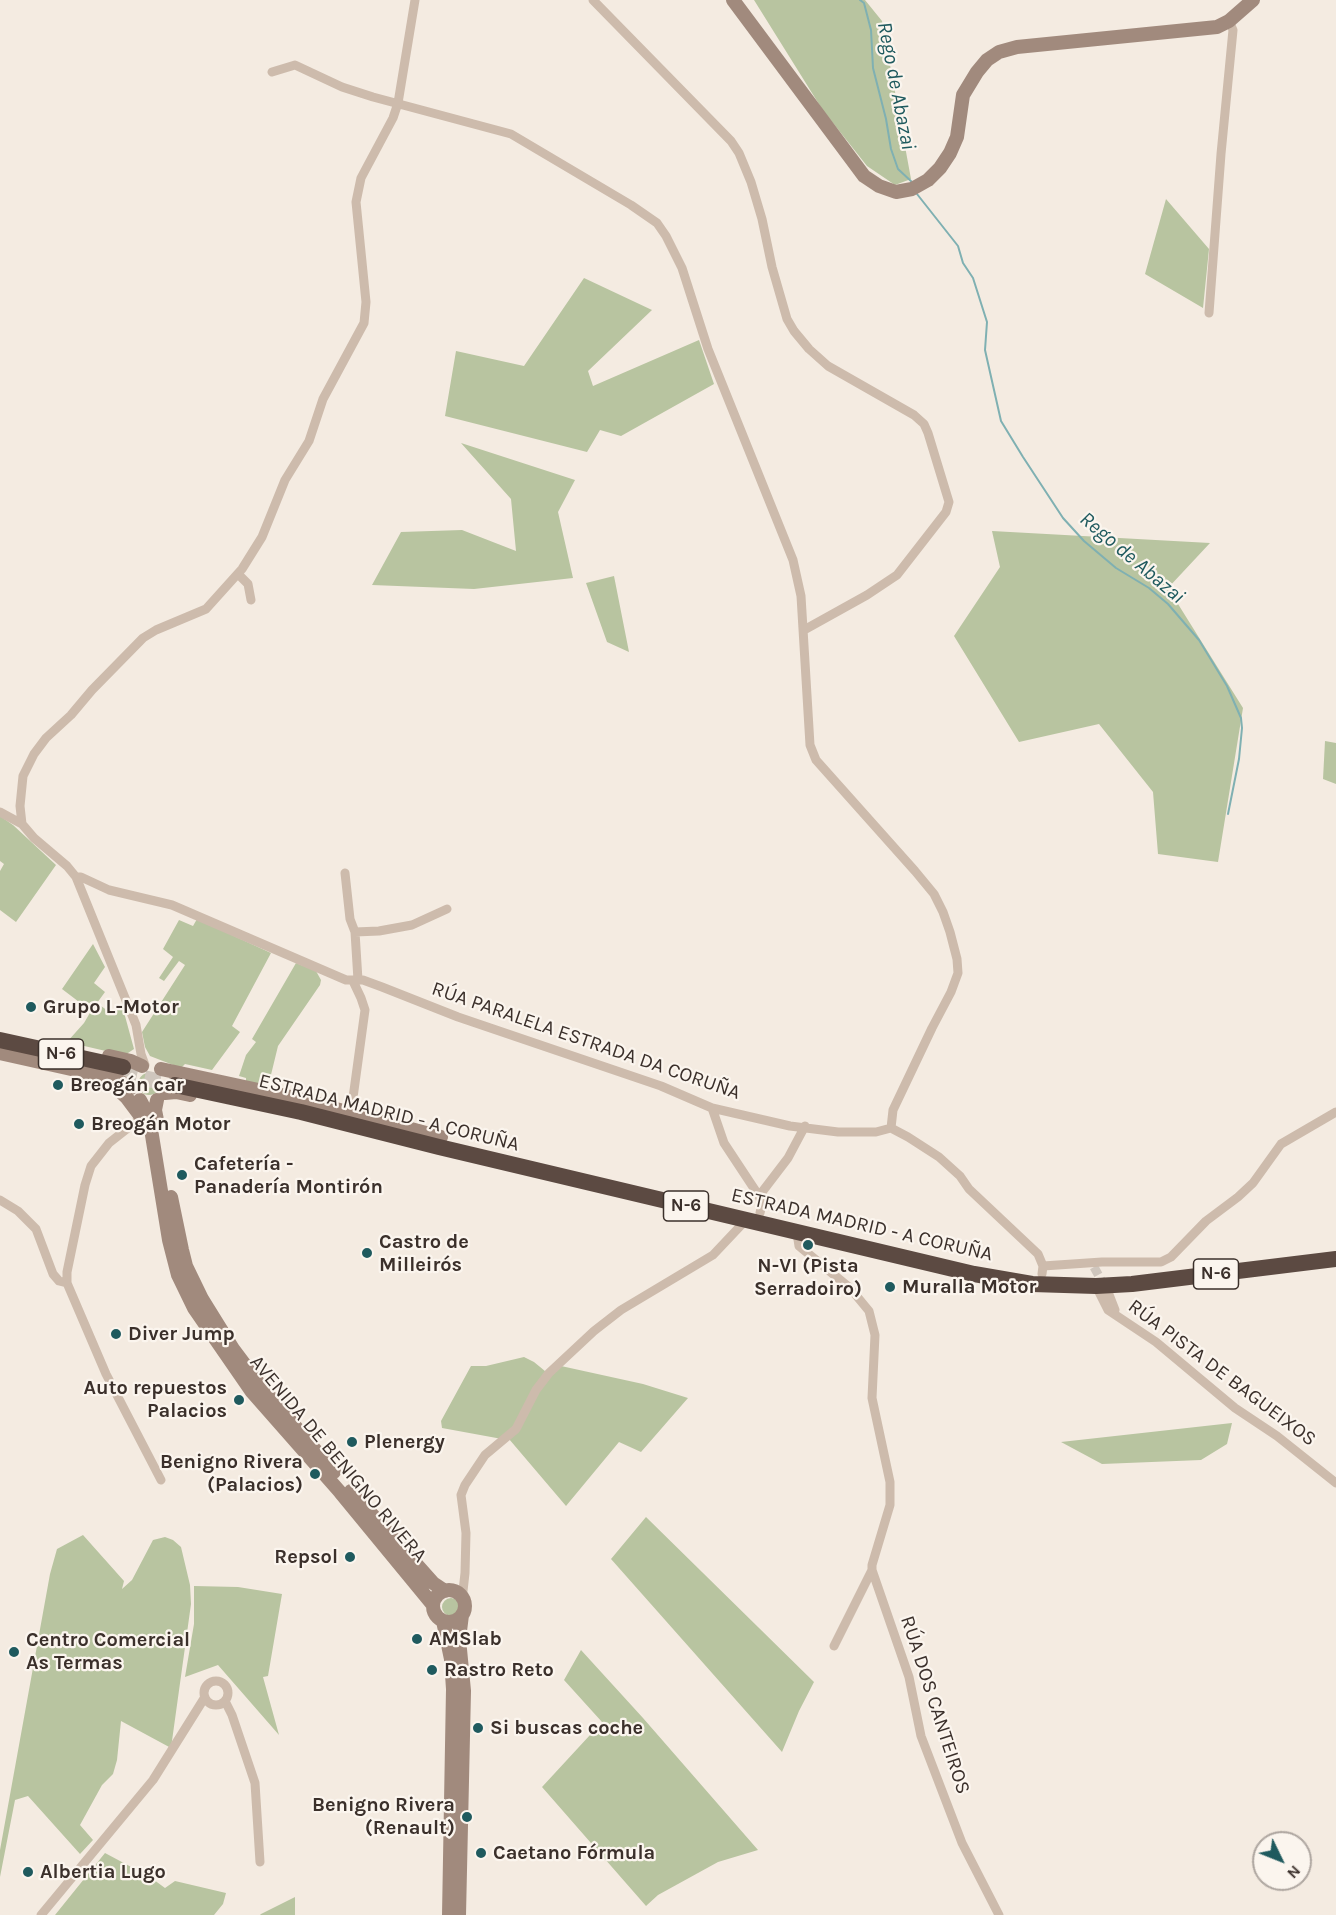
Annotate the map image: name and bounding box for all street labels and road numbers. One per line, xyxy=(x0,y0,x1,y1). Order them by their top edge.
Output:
street label: RÚA PARALELA ESTRADA DA CORUÑA xyxy=(429,977,743,1105)
road number: N-6 xyxy=(38,1039,84,1069)
street label: ESTRADA MADRID - A CORUÑA xyxy=(256,1069,522,1157)
street label: ESTRADA MADRID - A CORUÑA xyxy=(729,1183,995,1267)
road number: N-6 xyxy=(664,1191,708,1221)
road number: N-6 xyxy=(1194,1259,1238,1289)
street label: RÚA PISTA DE BAGUEIXOS xyxy=(1123,1294,1321,1452)
street label: AVENIDA DE BENIGNO RIVERA xyxy=(244,1351,432,1567)
street label: RÚA DOS CANTEIROS xyxy=(895,1613,975,1797)

